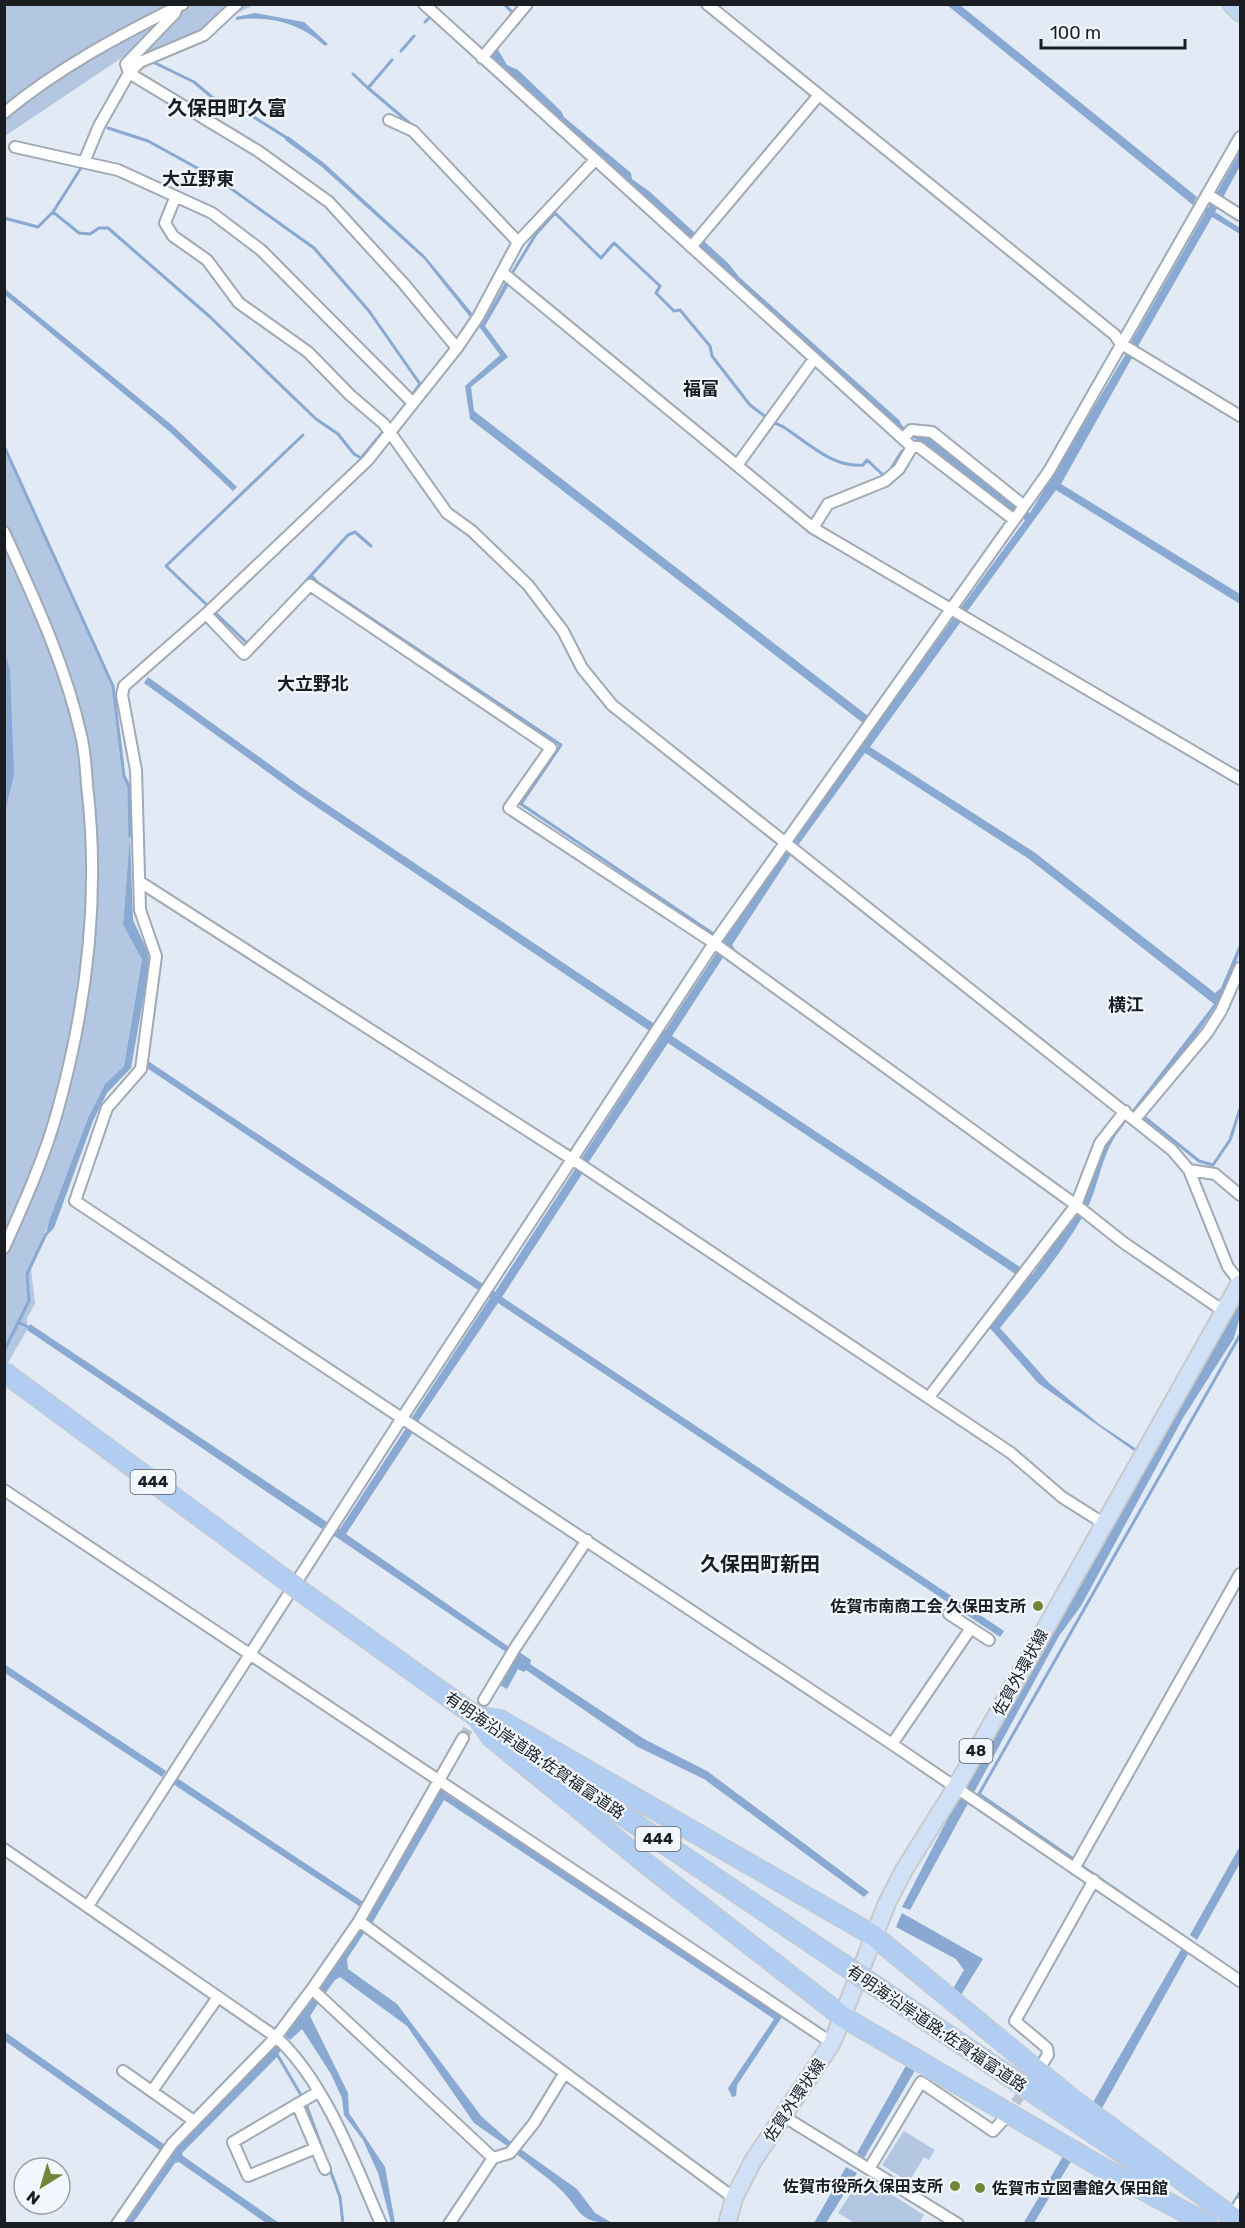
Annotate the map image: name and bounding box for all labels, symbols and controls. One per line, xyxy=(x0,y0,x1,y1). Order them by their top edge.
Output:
scale bar xyxy=(1041,12,1185,50)
text: 100 m xyxy=(1050,22,1101,44)
district label: 久保田町久富 xyxy=(167,96,287,120)
district label: 大立野東 xyxy=(162,168,234,190)
district label: 福富 xyxy=(683,378,719,400)
district label: 大立野北 xyxy=(277,673,349,695)
district label: 横江 xyxy=(1108,994,1144,1016)
road number: 444 xyxy=(130,1470,176,1494)
district label: 久保田町新田 xyxy=(700,1552,820,1576)
place label: 佐賀市南商工会 久保田支所 xyxy=(830,1597,1026,1616)
marker: 佐賀市南商工会 久保田支所 xyxy=(1031,1599,1045,1613)
street label: 佐賀外環状線 xyxy=(989,1626,1052,1719)
street label: 有明海沿岸道路;佐賀福富道路 xyxy=(441,1688,628,1823)
road number: 48 xyxy=(960,1739,992,1763)
road number: 444 xyxy=(636,1827,680,1851)
street label: 有明海沿岸道路;佐賀福富道路 xyxy=(843,1961,1030,2096)
street label: 佐賀外環状線 xyxy=(760,2055,829,2145)
north arrow xyxy=(12,2156,72,2216)
place label: 佐賀市役所久保田支所 xyxy=(782,2177,943,2196)
marker: 佐賀市役所久保田支所 xyxy=(948,2179,962,2193)
place label: 佐賀市立図書館久保田館 xyxy=(991,2179,1168,2198)
marker: 佐賀市立図書館久保田館 xyxy=(973,2181,987,2195)
text: N xyxy=(23,2187,44,2209)

